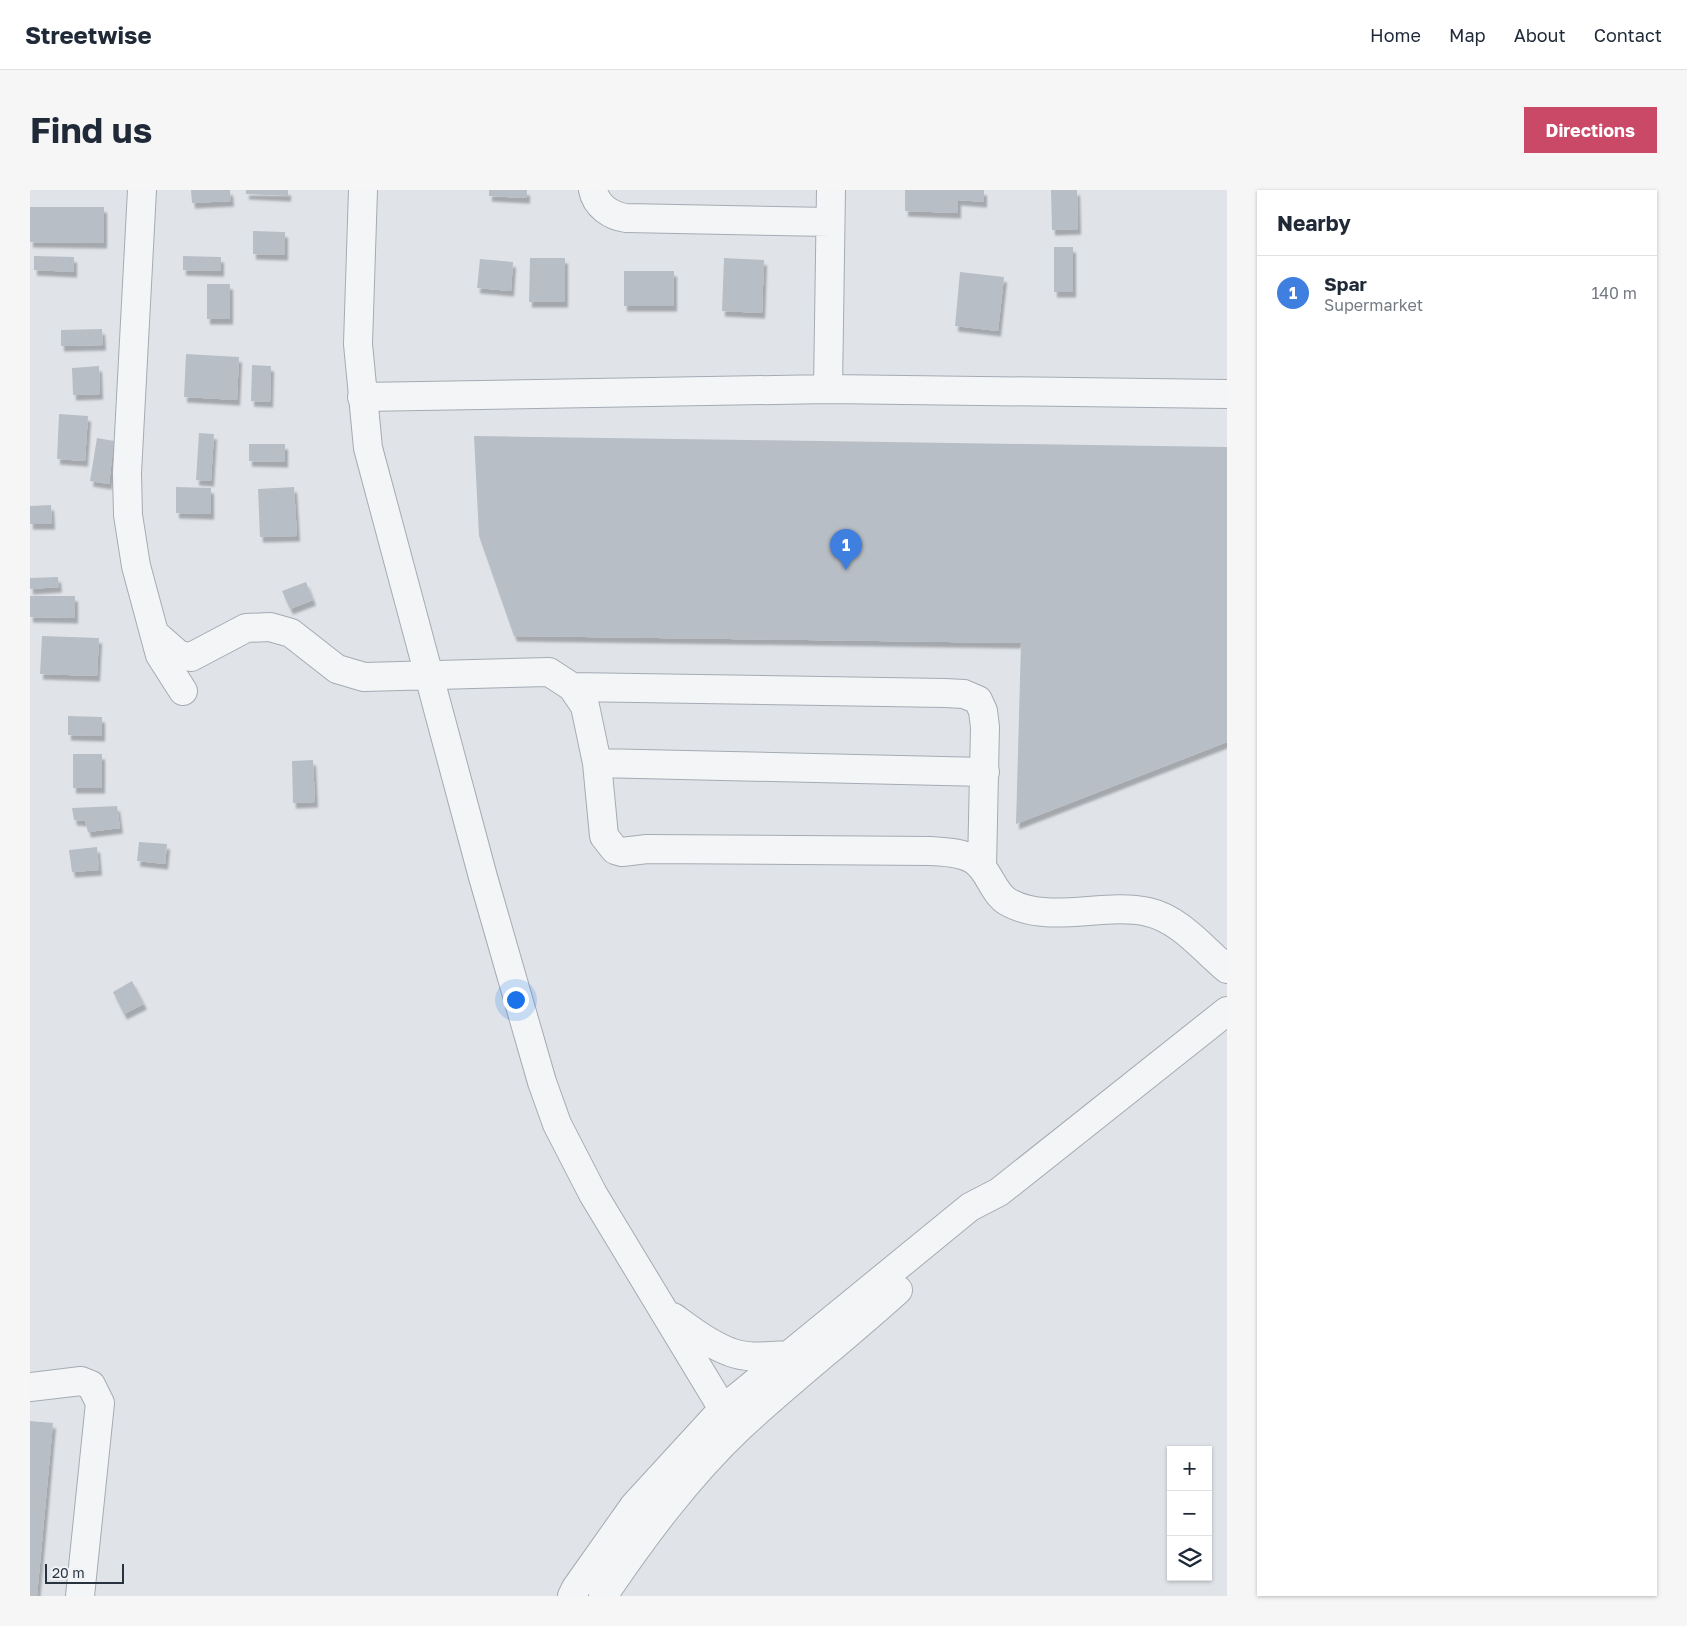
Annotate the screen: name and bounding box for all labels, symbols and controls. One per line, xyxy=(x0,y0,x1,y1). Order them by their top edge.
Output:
text: Streetwise xyxy=(25,20,152,49)
text: Home xyxy=(1370,24,1421,46)
text: Map xyxy=(1449,24,1486,46)
text: About xyxy=(1514,24,1566,46)
text: Contact xyxy=(1594,24,1662,46)
button: Directions xyxy=(1524,107,1657,153)
text: Find us xyxy=(30,109,152,151)
text: Nearby xyxy=(1277,210,1351,236)
text: Spar xyxy=(1324,272,1367,295)
text: 1 xyxy=(1289,283,1297,303)
text: 140 m xyxy=(1591,283,1637,303)
text: Supermarket xyxy=(1324,295,1423,315)
pin: 1 xyxy=(830,529,862,570)
your location xyxy=(503,987,529,1013)
map controls xyxy=(1167,1446,1212,1581)
button: + xyxy=(1167,1446,1212,1491)
button: − xyxy=(1167,1491,1212,1536)
button: layers xyxy=(1167,1536,1212,1581)
scale bar xyxy=(45,1561,124,1584)
text: 20 m xyxy=(52,1564,85,1581)

